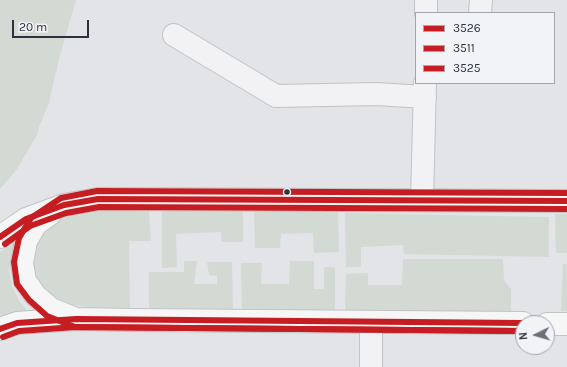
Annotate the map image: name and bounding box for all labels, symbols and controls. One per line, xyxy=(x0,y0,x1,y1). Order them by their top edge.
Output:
scale bar xyxy=(14,12,91,38)
legend xyxy=(415,12,555,84)
text: 20 m xyxy=(19,20,47,34)
text: 3526 xyxy=(453,21,481,35)
text: 3511 xyxy=(453,41,475,55)
text: 3525 xyxy=(453,61,481,75)
unlabelled marker xyxy=(282,187,292,197)
north arrow xyxy=(515,315,555,355)
text: N xyxy=(517,332,530,341)

